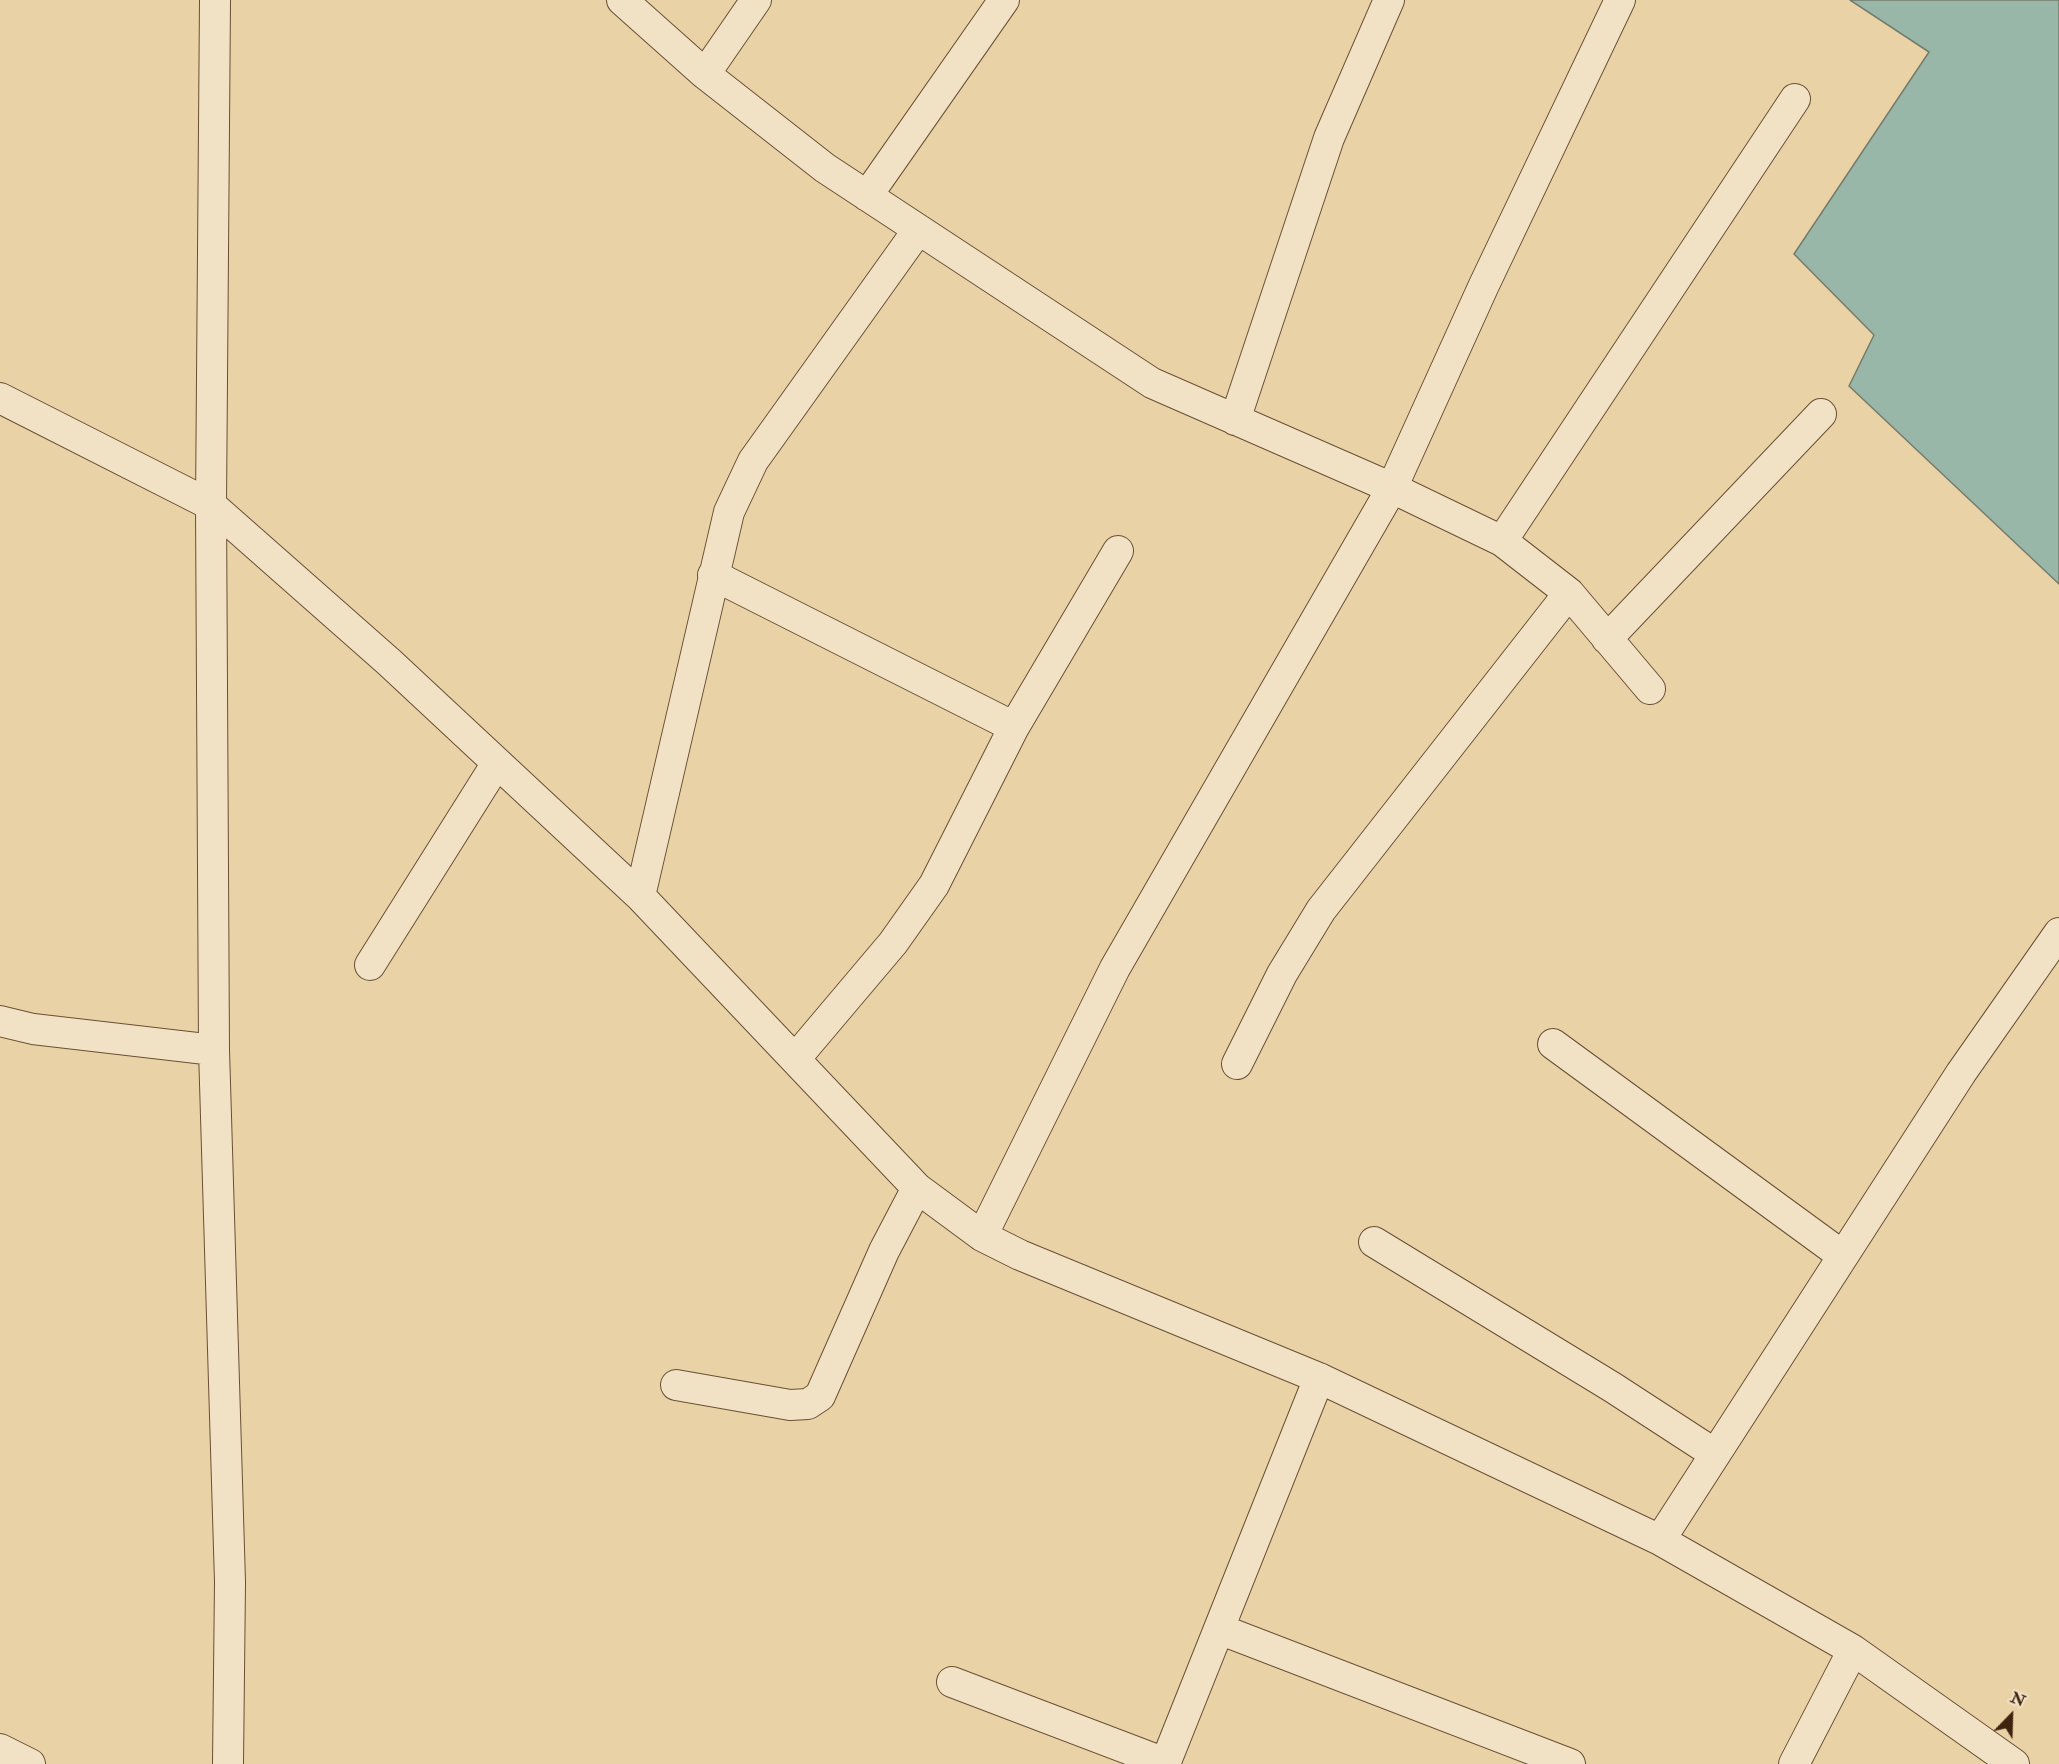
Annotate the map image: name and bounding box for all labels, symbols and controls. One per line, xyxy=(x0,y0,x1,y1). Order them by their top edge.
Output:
north arrow xyxy=(1981,1686,2041,1746)
text: N xyxy=(2008,1687,2029,1711)

